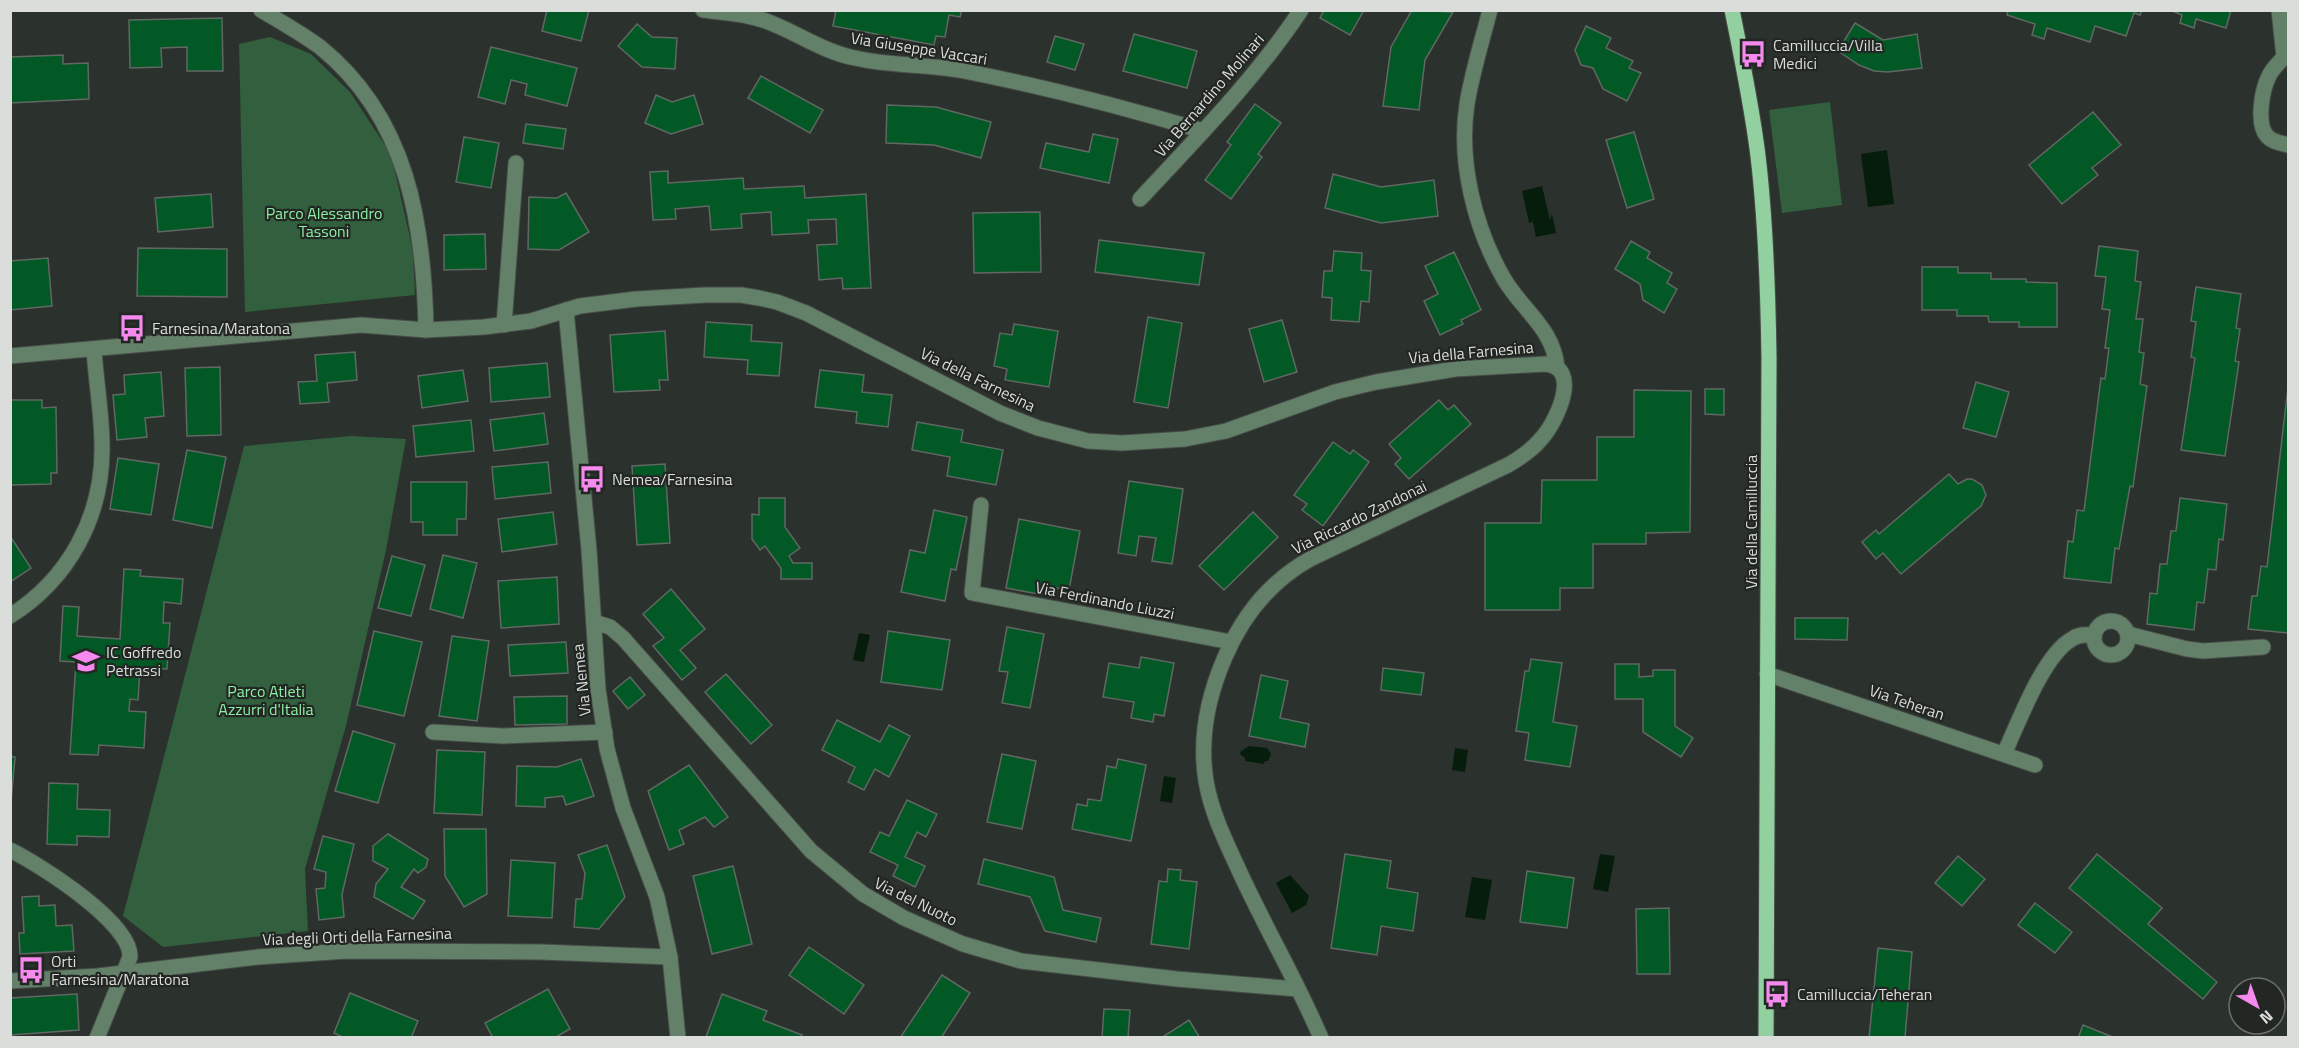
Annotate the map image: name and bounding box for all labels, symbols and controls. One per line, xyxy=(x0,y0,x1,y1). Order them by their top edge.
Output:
street label: Via Giuseppe Vaccari xyxy=(849,25,989,71)
street label: Via Bernardino Molinari xyxy=(1148,28,1270,162)
place label: Camilluccia/Villa Medici xyxy=(1773,33,1883,75)
bus stop icon: Camilluccia/Villa Medici xyxy=(1738,39,1768,69)
park label: Parco Alessandro Tassoni xyxy=(266,201,382,243)
bus stop icon: Farnesina/Maratona xyxy=(117,313,147,343)
place label: Farnesina/Maratona xyxy=(152,316,290,340)
street label: Via della Farnesina xyxy=(1407,335,1535,369)
street label: Via della Farnesina xyxy=(916,341,1040,417)
street label: Via della Camilluccia xyxy=(1739,455,1763,589)
bus stop icon: Nemea/Farnesina xyxy=(577,464,607,494)
place label: Nemea/Farnesina xyxy=(612,467,733,491)
street label: Via Riccardo Zandonai xyxy=(1287,474,1431,560)
street label: Via Ferdinando Liuzzi xyxy=(1033,575,1177,625)
place label: IC Goffredo Petrassi xyxy=(106,640,181,682)
street label: Via Nemea xyxy=(565,643,597,717)
school or university icon: IC Goffredo Petrassi xyxy=(71,646,101,676)
street label: Via Teheran xyxy=(1866,678,1948,726)
park label: Parco Atleti Azzurri d'Italia xyxy=(218,679,314,721)
street label: Via del Nuoto xyxy=(870,871,962,931)
street label: Via degli Orti della Farnesina xyxy=(262,921,452,951)
place label: Orti Farnesina/Maratona xyxy=(51,949,189,991)
bus stop icon: Orti Farnesina/Maratona xyxy=(16,955,46,985)
north arrow xyxy=(2227,976,2287,1036)
bus stop icon: Camilluccia/Teheran xyxy=(1762,979,1792,1009)
place label: Camilluccia/Teheran xyxy=(1797,982,1932,1006)
text: N xyxy=(2255,1005,2279,1030)

